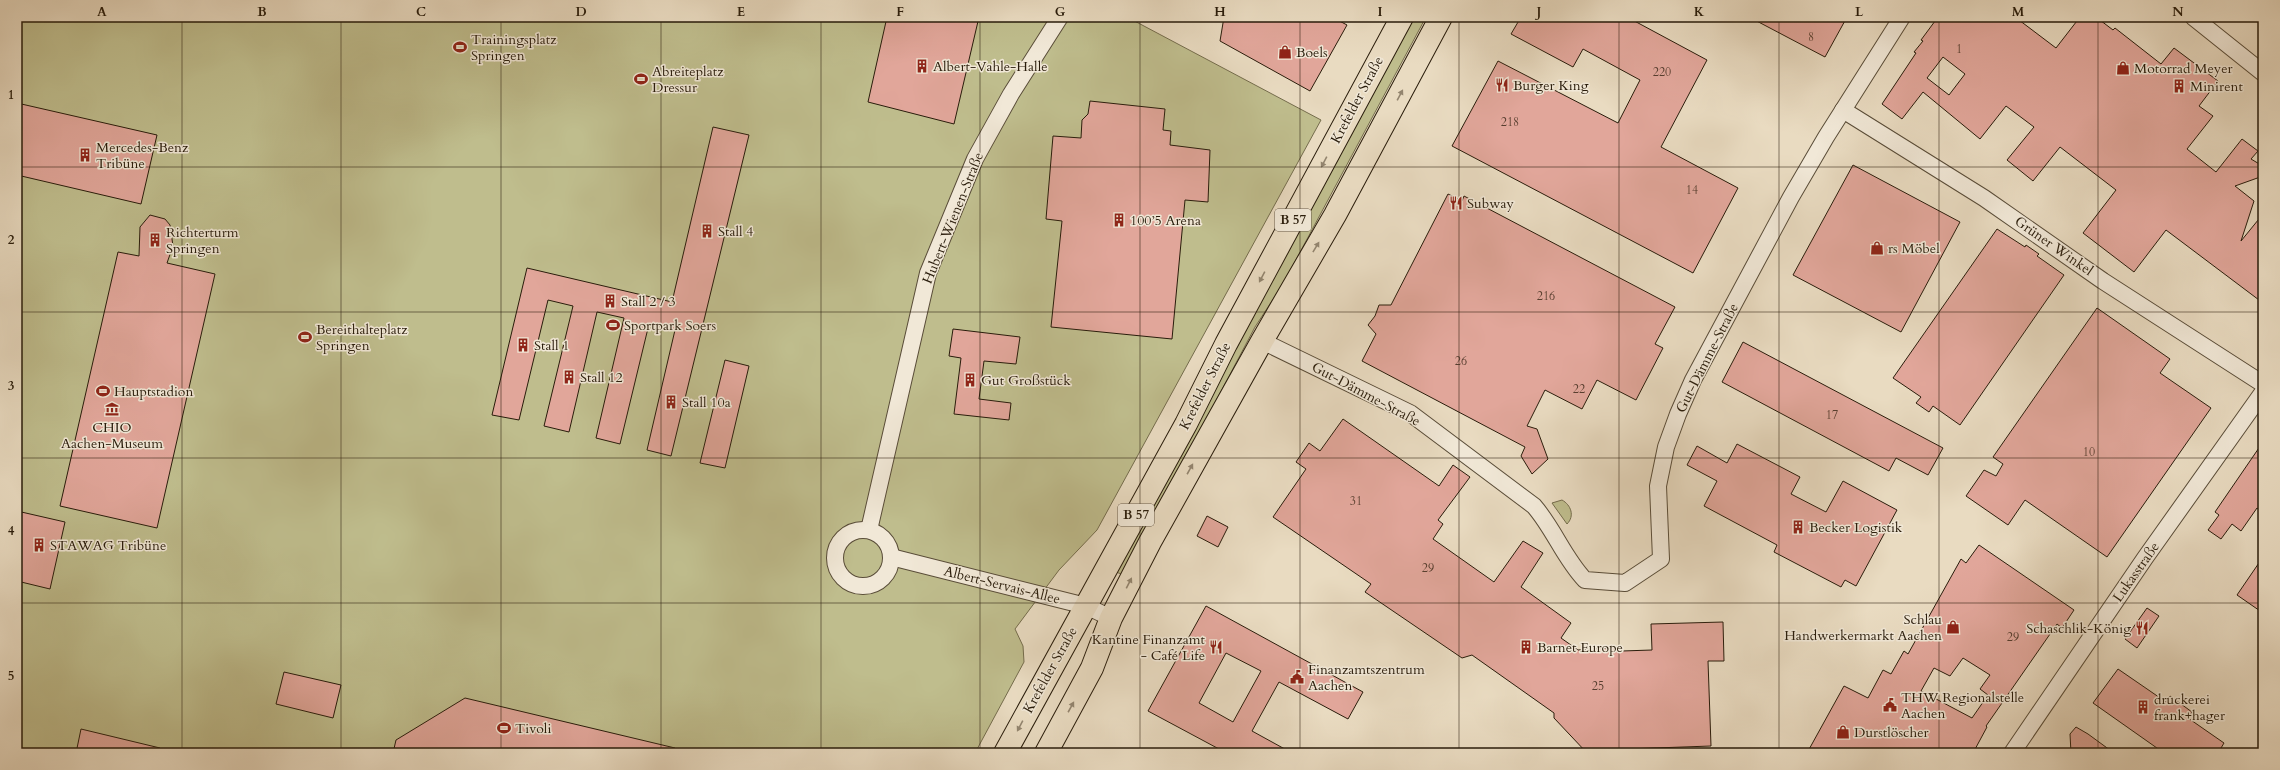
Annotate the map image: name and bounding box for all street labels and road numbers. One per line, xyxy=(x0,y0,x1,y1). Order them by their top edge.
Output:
street label: Krefelder Straße xyxy=(1326,53,1388,147)
street label: Hubert-Wienen-Straße xyxy=(918,149,988,287)
road number: B 57 xyxy=(1275,209,1311,231)
street label: Grüner Winkel xyxy=(2011,212,2097,280)
street label: Gut-Dämme-Straße xyxy=(1671,300,1743,416)
street label: Krefelder Straße xyxy=(1175,339,1235,433)
street label: Gut-Dämme-Straße xyxy=(1308,357,1424,431)
road number: B 57 xyxy=(1118,504,1154,526)
street label: Lukasstraße xyxy=(2108,538,2164,606)
street label: Albert-Servais-Allee xyxy=(942,561,1062,609)
street label: Krefelder Straße xyxy=(1018,623,1082,717)

